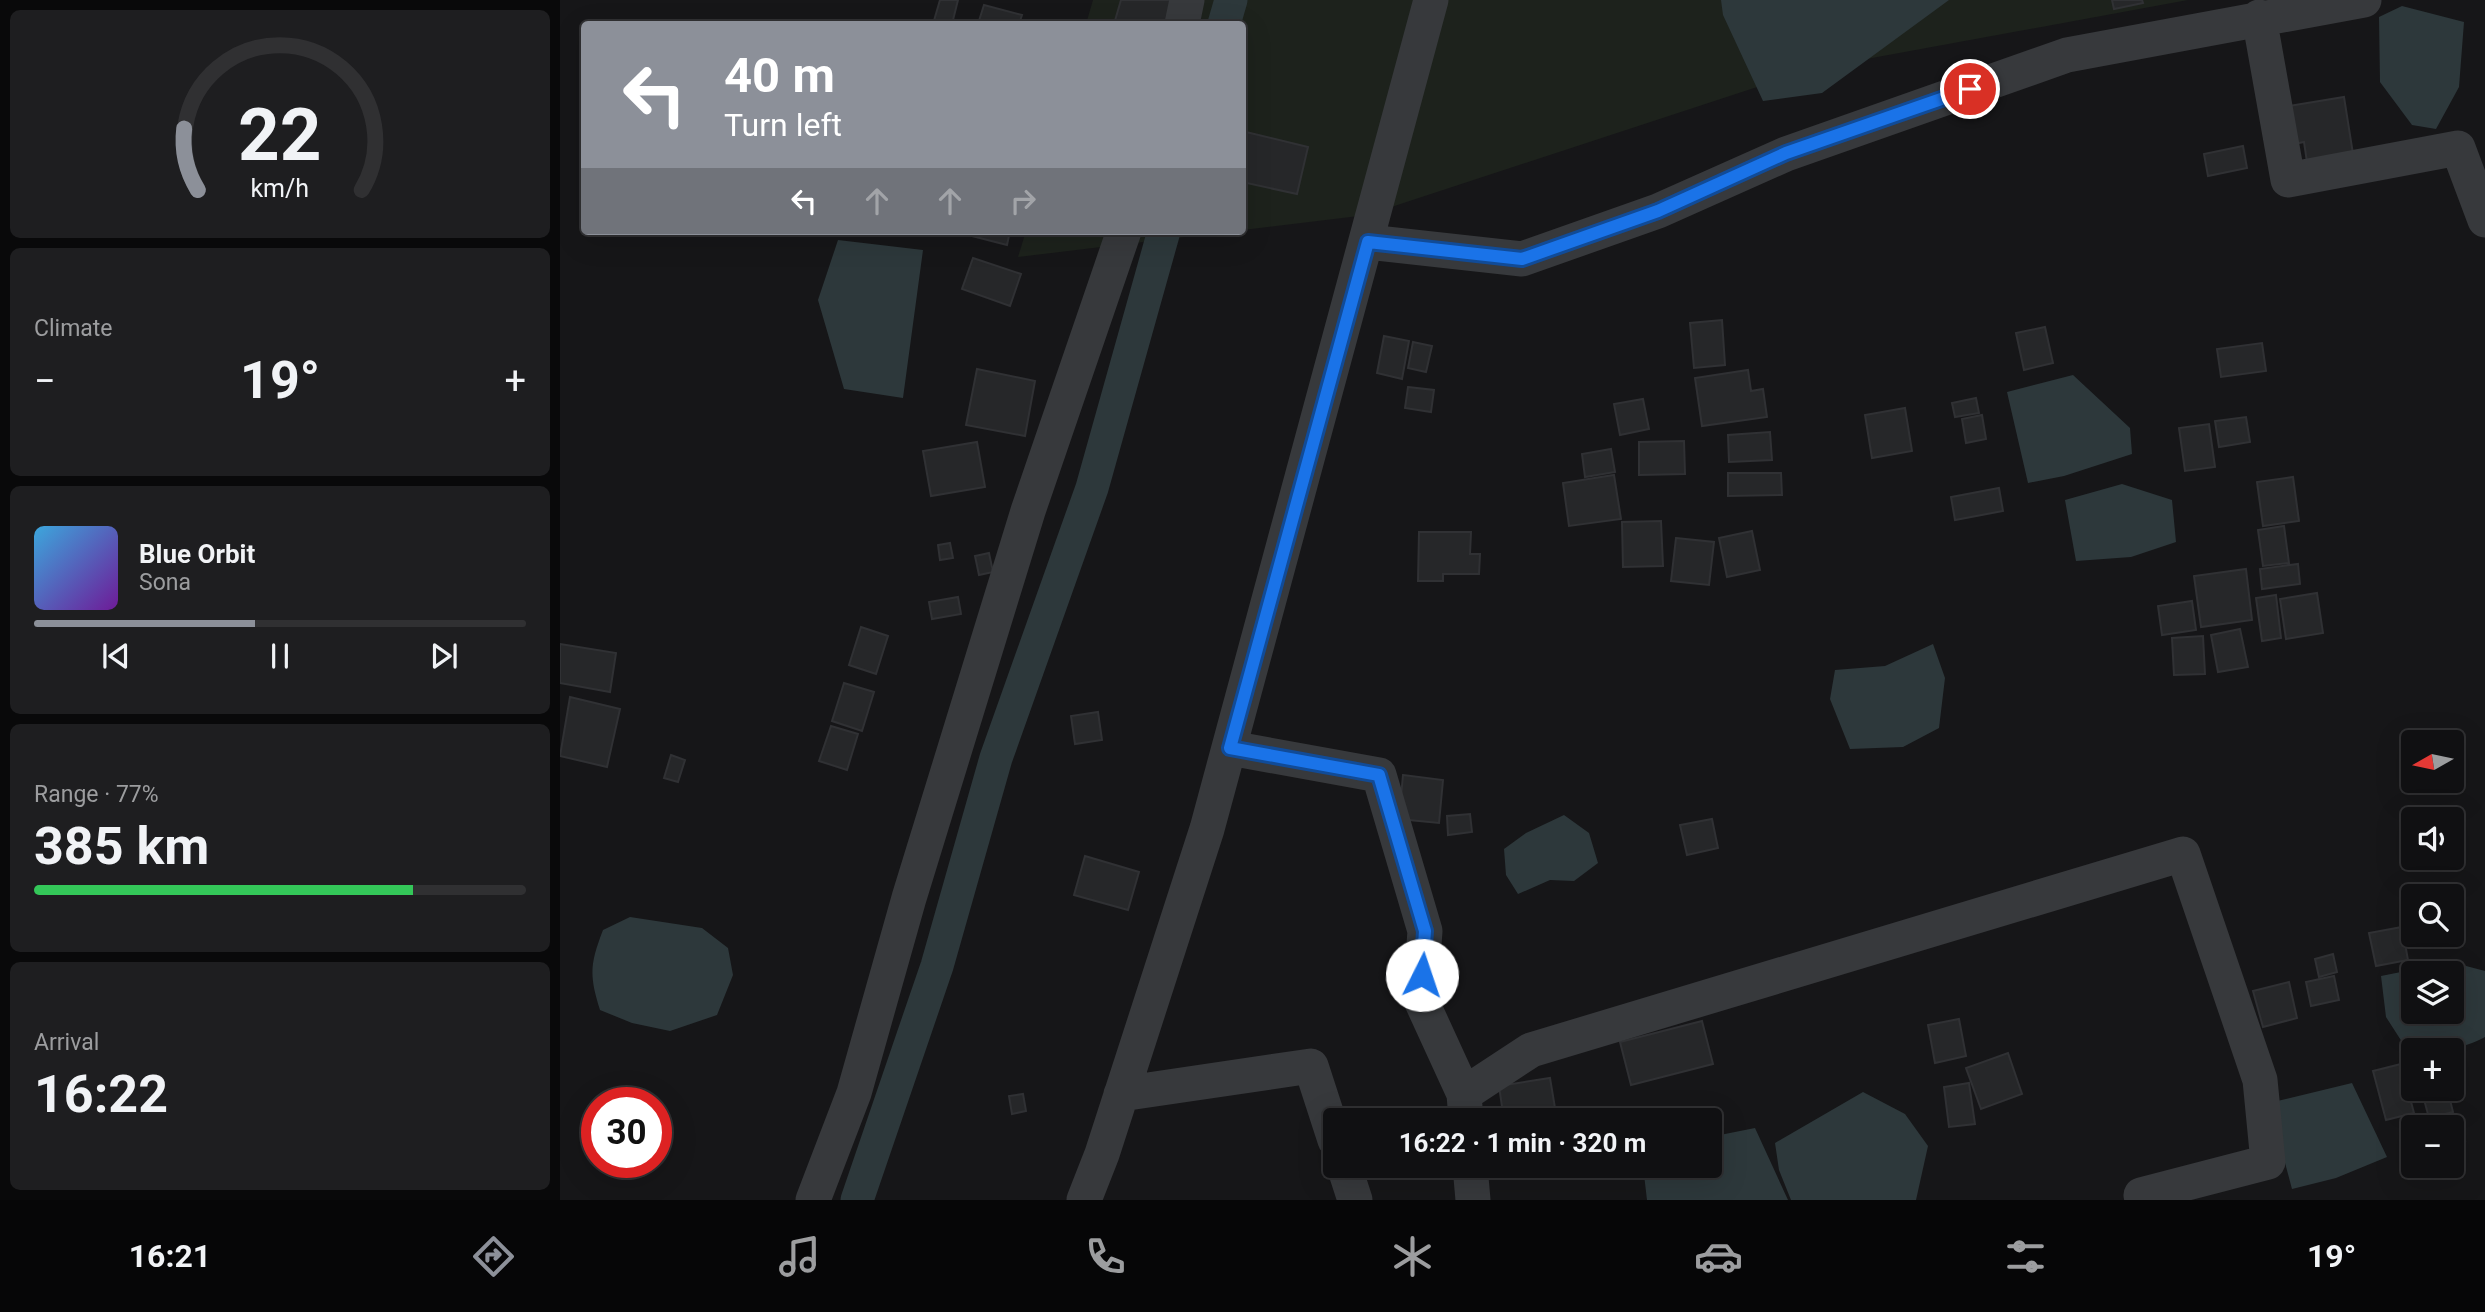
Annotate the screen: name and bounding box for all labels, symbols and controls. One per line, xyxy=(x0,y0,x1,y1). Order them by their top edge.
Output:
text: 40 m xyxy=(724,47,835,104)
icon: left xyxy=(609,49,700,140)
pin xyxy=(1940,59,2000,119)
icon: arrive xyxy=(1951,70,1989,108)
text: 22 xyxy=(238,92,322,178)
text: Turn left xyxy=(724,106,842,144)
text: km/h xyxy=(251,174,309,203)
icon: left xyxy=(785,182,823,220)
icon: ahead xyxy=(858,182,896,220)
icon: ahead xyxy=(931,182,969,220)
icon: right xyxy=(1004,182,1042,220)
text: Climate xyxy=(34,315,113,342)
text: 19° xyxy=(240,350,320,411)
text: − xyxy=(34,359,56,403)
text: + xyxy=(504,359,526,403)
text: Blue Orbit xyxy=(139,539,255,569)
text: Sona xyxy=(139,569,191,596)
icon: previous xyxy=(97,637,135,675)
icon: pause xyxy=(261,637,299,675)
icon: next xyxy=(425,637,463,675)
north arrow xyxy=(2401,730,2464,793)
map controls xyxy=(2401,730,2464,1178)
text: Range · 77% xyxy=(34,781,159,808)
button: sound xyxy=(2401,807,2464,870)
text: 385 km xyxy=(34,816,209,877)
button: search xyxy=(2401,884,2464,947)
position arrow xyxy=(1385,938,1459,1012)
button: layers xyxy=(2401,961,2464,1024)
text: Arrival xyxy=(34,1029,99,1056)
button: + xyxy=(2401,1038,2464,1101)
text: 16:22 xyxy=(34,1064,168,1125)
speed limit sign: 30 xyxy=(581,1087,672,1178)
button: − xyxy=(2401,1115,2464,1178)
text: 16:22 · 1 min · 320 m xyxy=(1399,1128,1646,1158)
icon: directions xyxy=(469,1232,518,1281)
icon: music xyxy=(775,1232,824,1281)
icon: phone xyxy=(1081,1232,1130,1281)
icon: climate xyxy=(1388,1232,1437,1281)
icon: car xyxy=(1694,1232,1743,1281)
icon: filters xyxy=(2001,1232,2050,1281)
text: 16:21 xyxy=(129,1237,211,1275)
text: 19° xyxy=(2307,1237,2356,1275)

